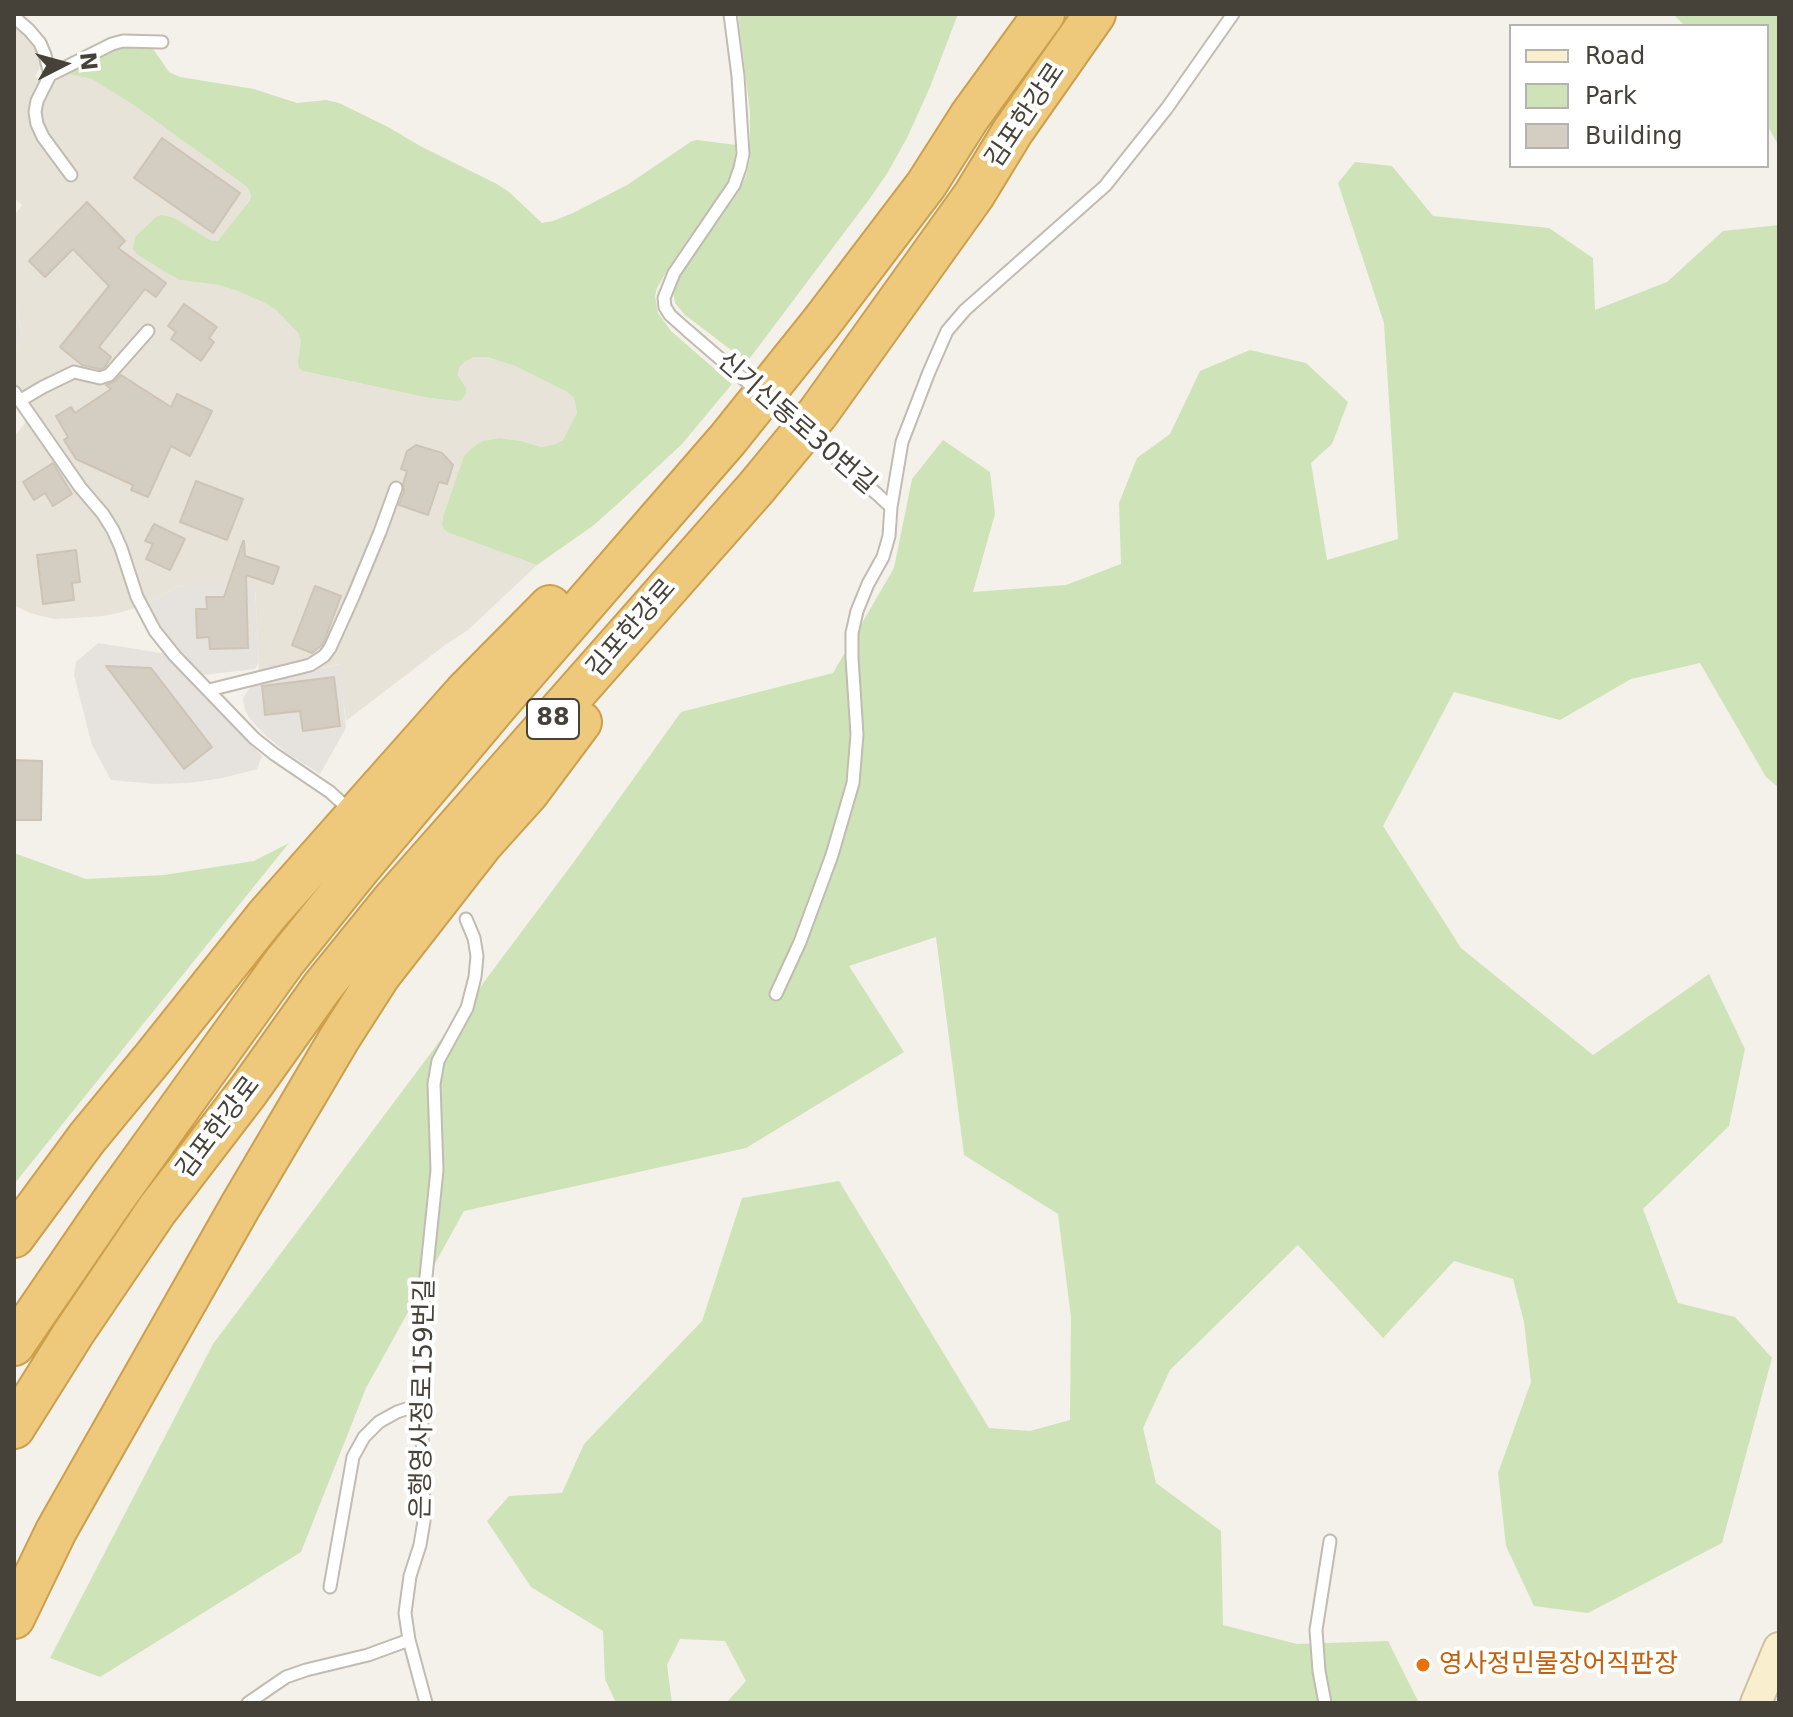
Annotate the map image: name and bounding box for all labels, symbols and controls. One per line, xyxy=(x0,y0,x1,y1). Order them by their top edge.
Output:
north arrow xyxy=(24,24,104,104)
legend xyxy=(1509,24,1769,168)
text: Road xyxy=(1585,42,1645,70)
text: N xyxy=(75,51,102,72)
street label: 김포한강로 xyxy=(980,58,1072,174)
text: Park xyxy=(1585,82,1637,110)
text: Building xyxy=(1585,122,1682,150)
street label: 신기신동로30번길 xyxy=(710,346,882,502)
street label: 김포한강로 xyxy=(581,574,683,684)
road number: 88 xyxy=(527,699,579,739)
street label: 김포한강로 xyxy=(171,1071,267,1185)
street label: 은행영사정로159번길 xyxy=(406,1278,442,1520)
place label: 영사정민물장어직판장 xyxy=(1439,1649,1678,1681)
marker: 영사정민물장어직판장 xyxy=(1414,1656,1432,1674)

